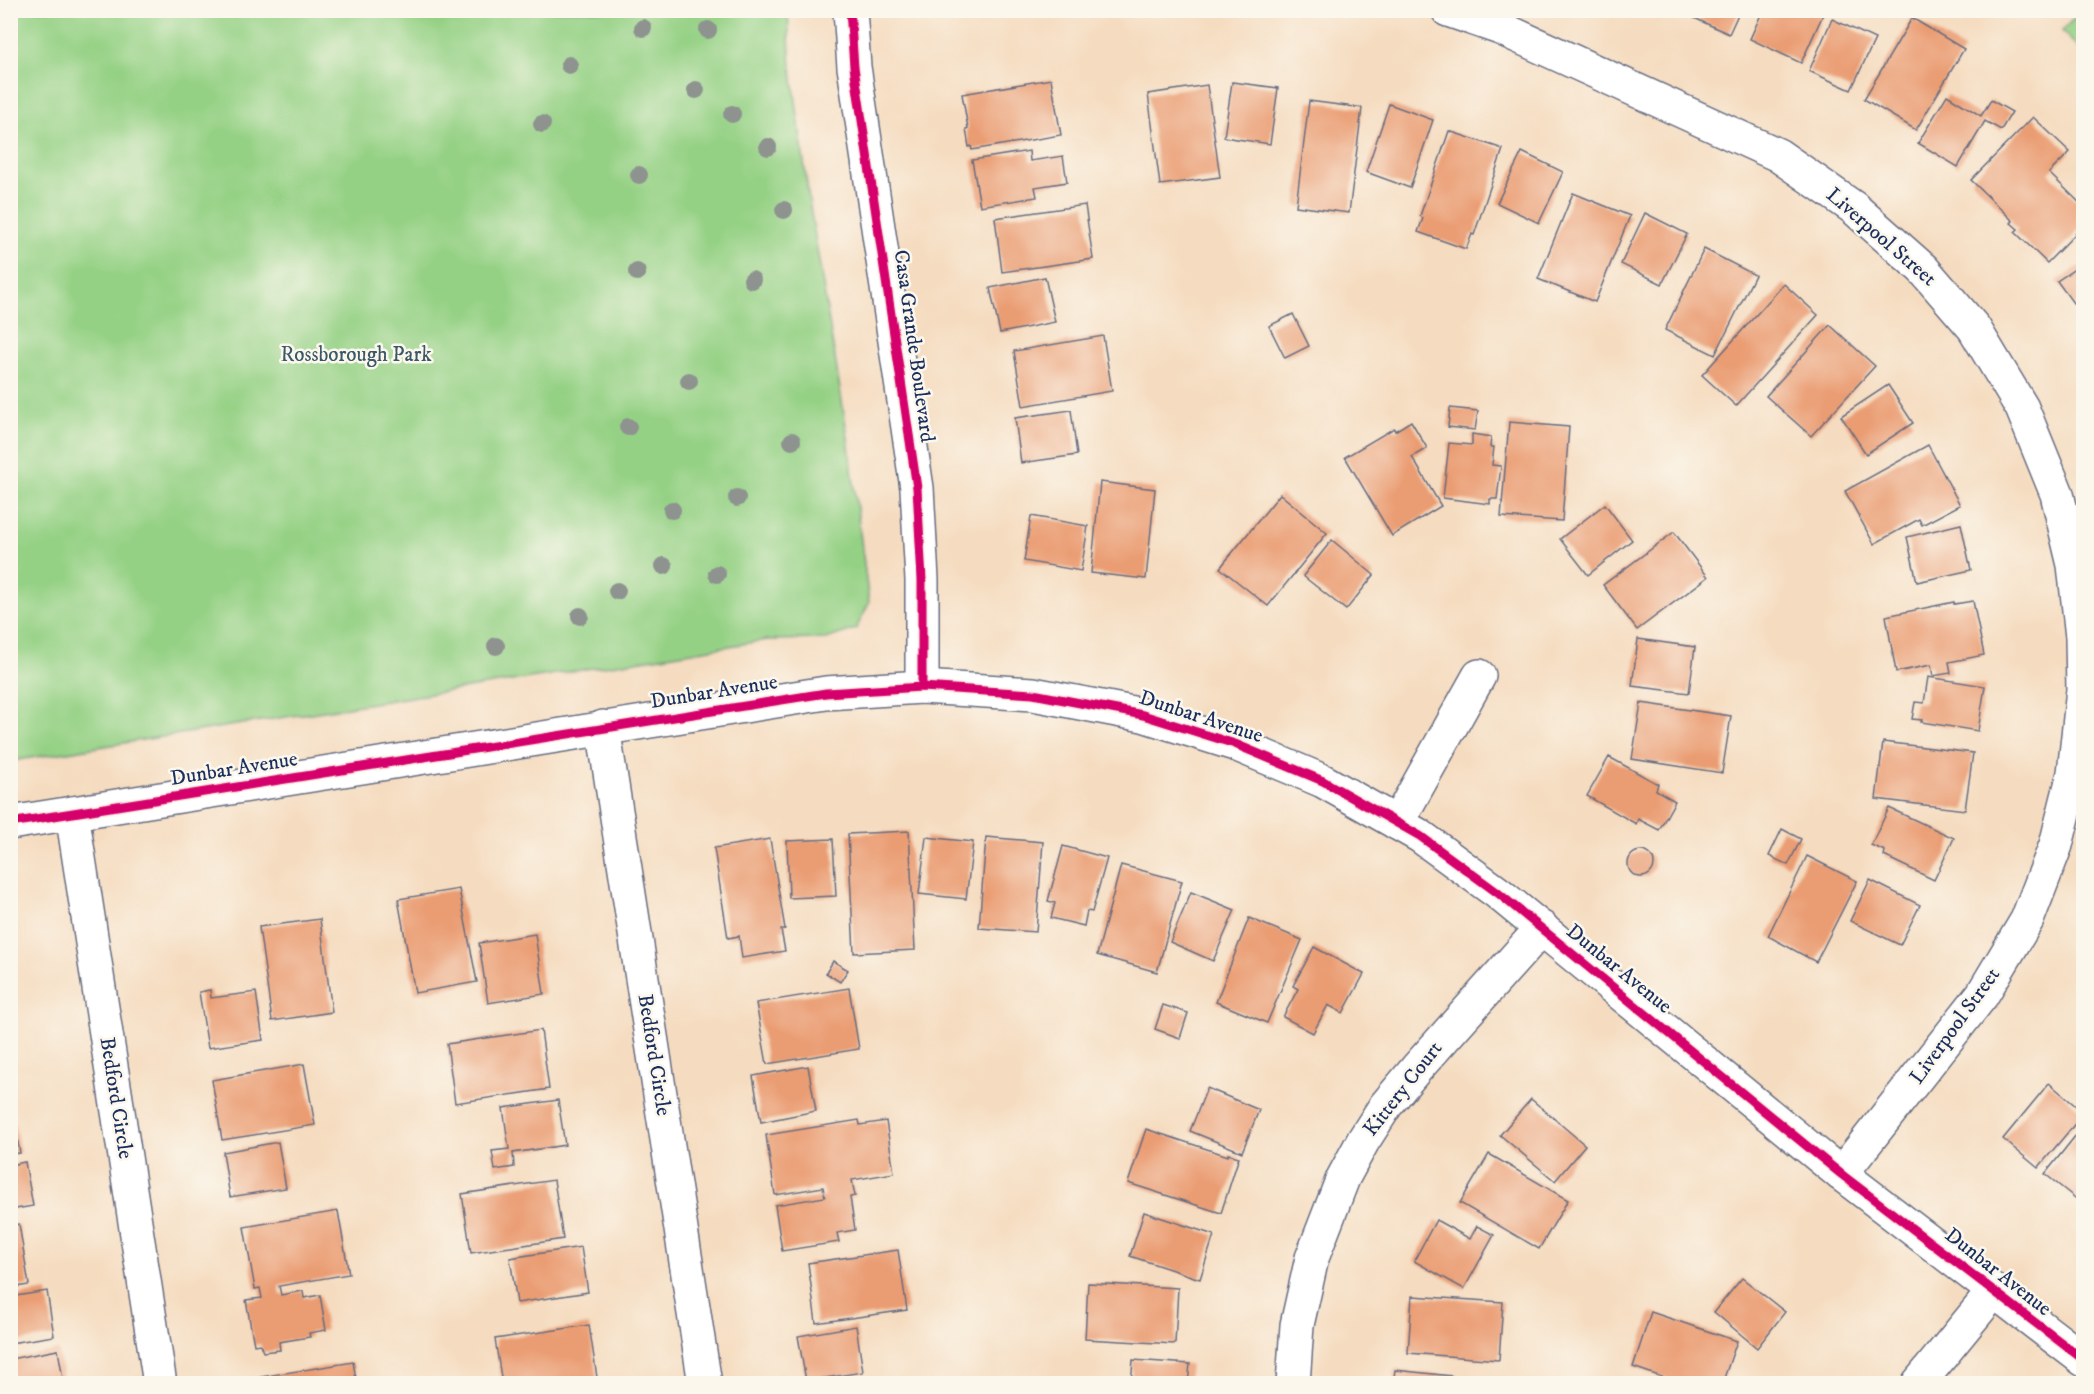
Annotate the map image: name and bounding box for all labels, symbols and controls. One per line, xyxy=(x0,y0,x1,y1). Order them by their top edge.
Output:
street label: Liverpool Street xyxy=(1821,182,1942,292)
street label: Casa Grande Boulevard xyxy=(888,248,940,445)
park label: Rossborough Park xyxy=(280,342,432,368)
street label: Dunbar Avenue xyxy=(649,669,780,715)
street label: Dunbar Avenue xyxy=(1136,685,1266,749)
street label: Dunbar Avenue xyxy=(169,746,300,792)
street label: Dunbar Avenue xyxy=(1561,918,1677,1020)
street label: Liverpool Street xyxy=(1904,962,2006,1089)
street label: Bedford Circle xyxy=(632,992,677,1118)
street label: Bedford Circle xyxy=(94,1035,139,1161)
street label: Kittery Court xyxy=(1358,1036,1448,1142)
street label: Dunbar Avenue xyxy=(1939,1222,2057,1322)

